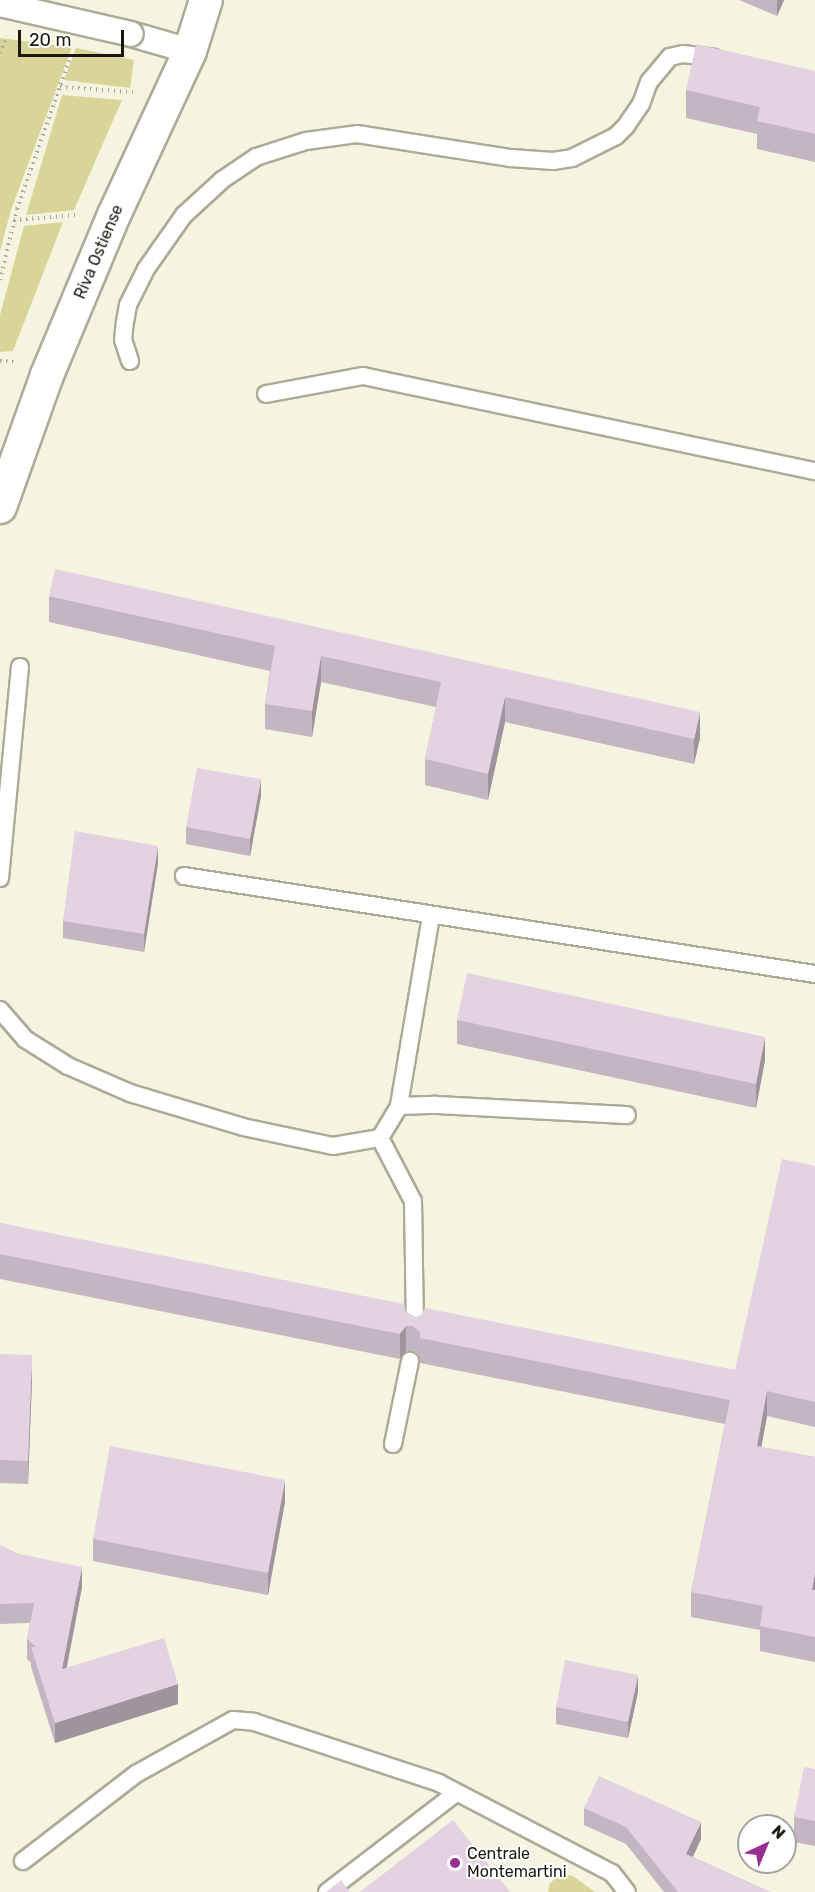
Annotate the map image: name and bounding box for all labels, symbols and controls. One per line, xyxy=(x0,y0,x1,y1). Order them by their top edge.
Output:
scale bar xyxy=(21,18,128,56)
text: 20 m xyxy=(29,29,71,51)
street label: Riva Ostiense xyxy=(71,202,127,302)
north arrow xyxy=(737,1814,797,1874)
text: N xyxy=(768,1821,789,1843)
place label: Centrale Montemartini xyxy=(467,1844,567,1882)
marker: Centrale Montemartini xyxy=(448,1856,462,1870)

